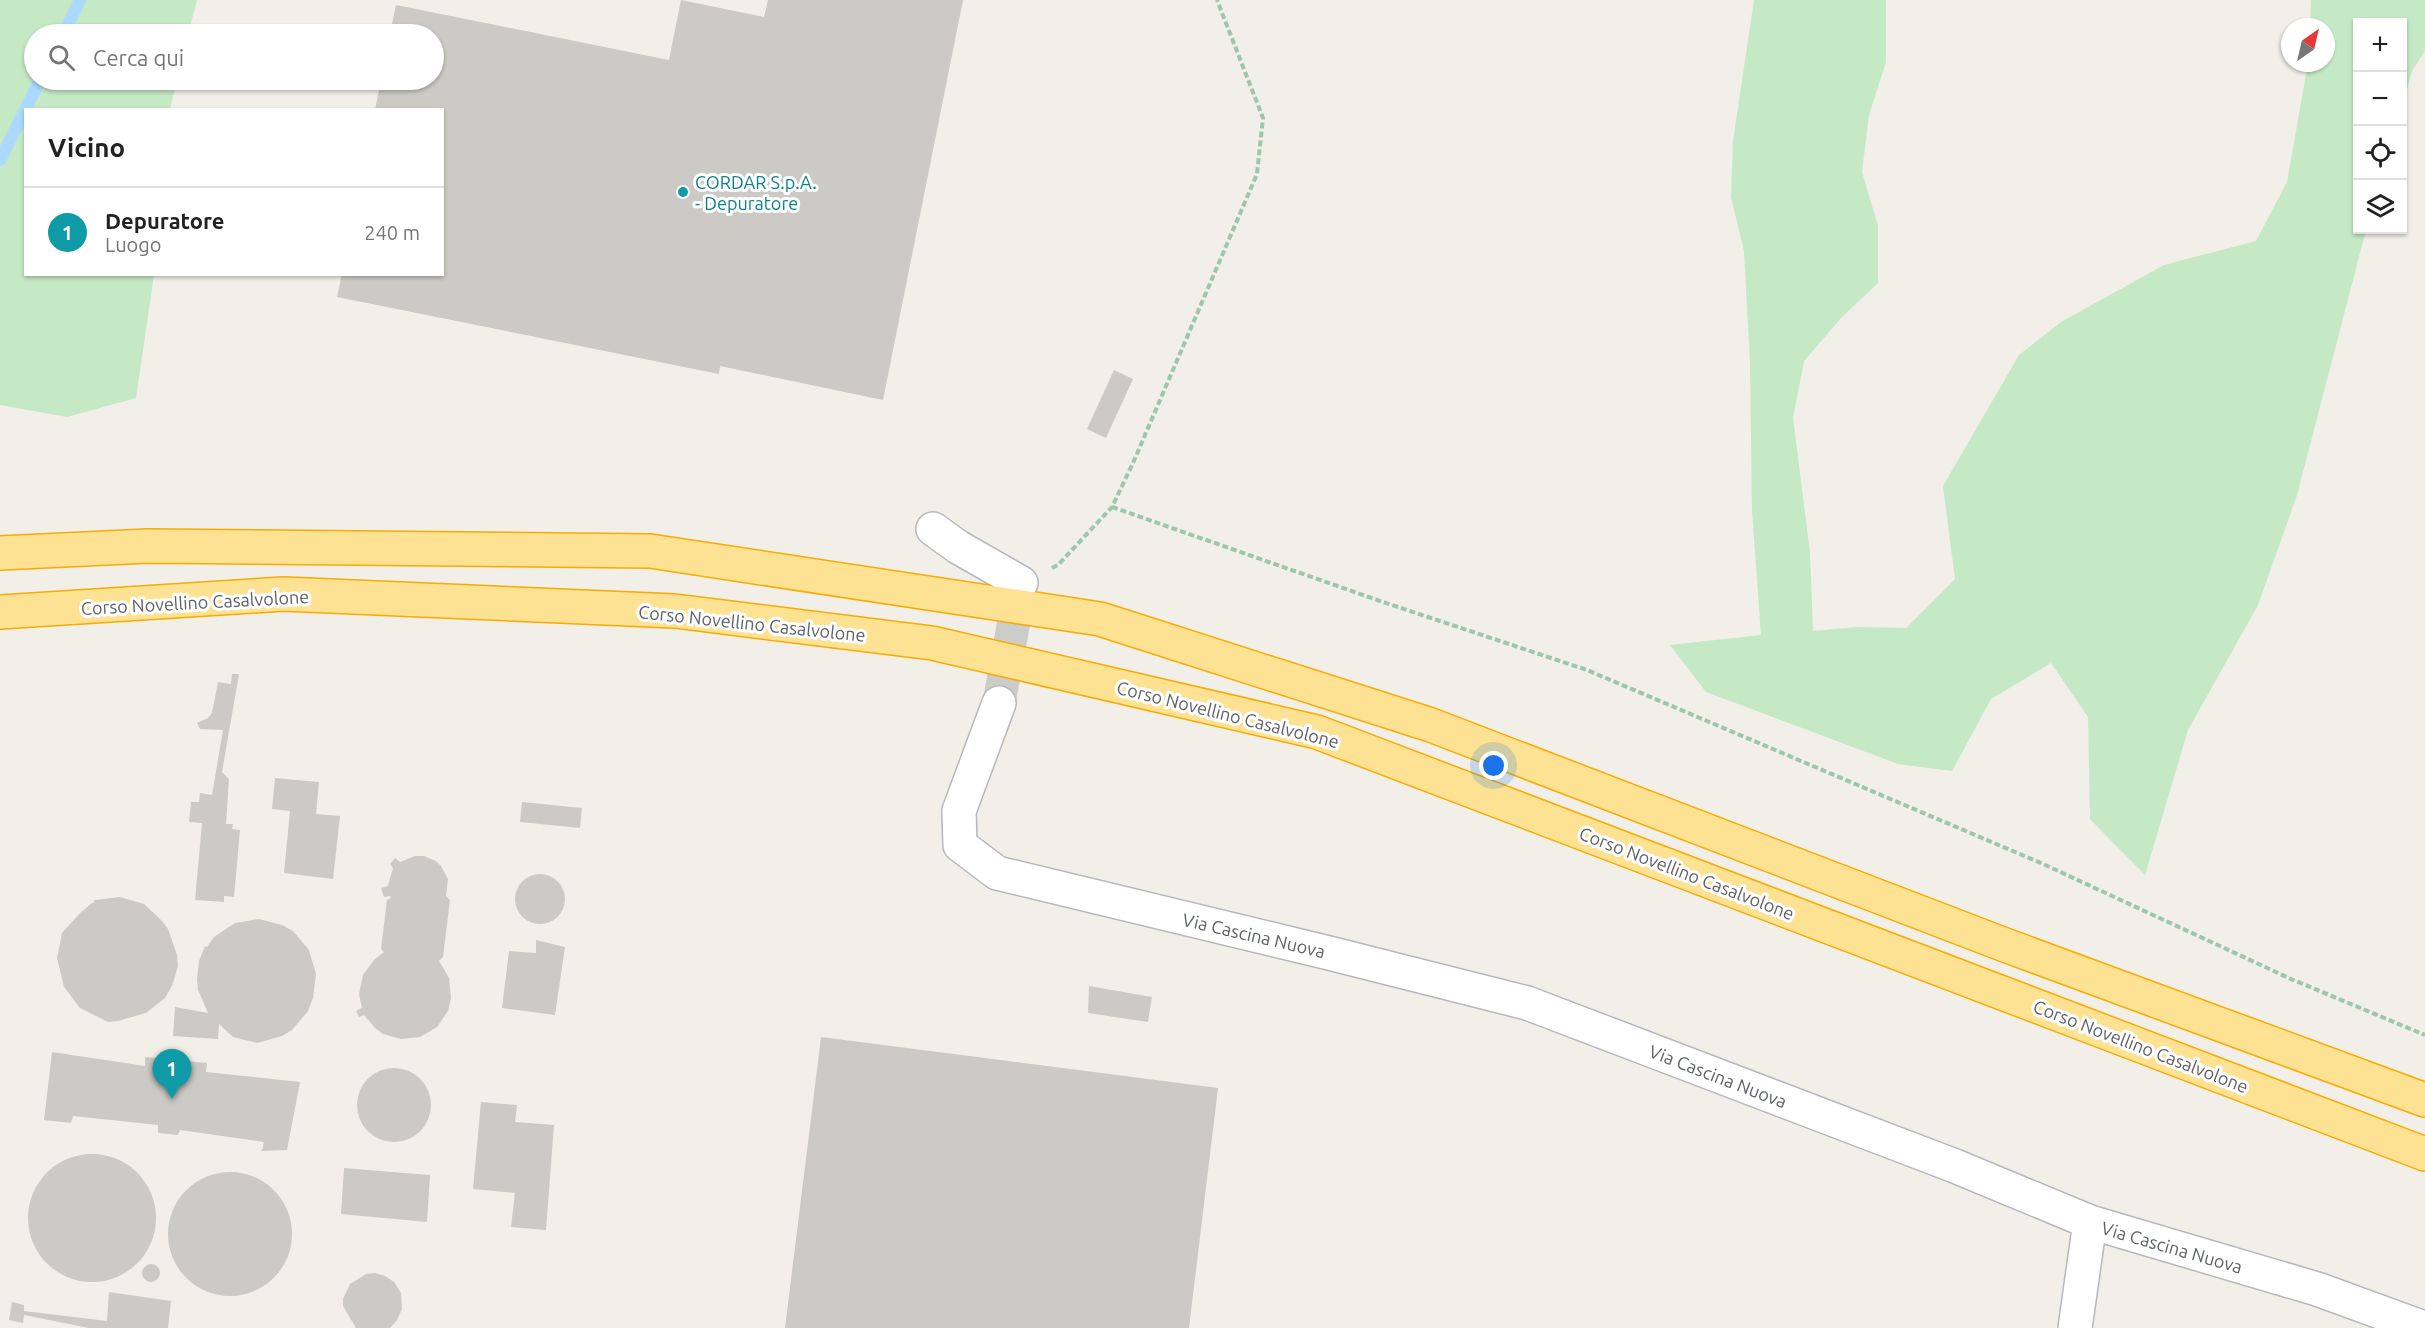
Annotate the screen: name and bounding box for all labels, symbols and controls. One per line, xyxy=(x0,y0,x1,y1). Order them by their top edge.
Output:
north arrow xyxy=(2281,18,2335,72)
map controls xyxy=(2353,18,2407,234)
button: + xyxy=(2353,18,2407,72)
search box xyxy=(24,24,444,90)
icon: search xyxy=(45,41,78,74)
text: Cerca qui xyxy=(93,45,184,70)
button: − xyxy=(2353,72,2407,126)
button: locate xyxy=(2353,126,2407,180)
text: Vicino xyxy=(48,133,125,162)
place label: CORDAR S.p.A. - Depuratore xyxy=(695,172,817,213)
button: layers xyxy=(2353,180,2407,234)
marker: CORDAR S.p.A. - Depuratore xyxy=(676,185,690,199)
text: Depuratore xyxy=(105,208,225,233)
text: 1 xyxy=(62,221,73,244)
text: 240 m xyxy=(364,221,420,244)
text: Luogo xyxy=(105,233,162,256)
street label: Corso Novellino Casalvolone xyxy=(80,586,310,618)
street label: Corso Novellino Casalvolone xyxy=(637,601,867,645)
street label: Corso Novellino Casalvolone xyxy=(1115,677,1341,751)
your location xyxy=(1479,751,1508,780)
street label: Corso Novellino Casalvolone xyxy=(1577,823,1797,923)
street label: Via Cascina Nuova xyxy=(1181,909,1327,961)
street label: Corso Novellino Casalvolone xyxy=(2031,996,2251,1096)
street label: Via Cascina Nuova xyxy=(1646,1041,1790,1111)
pin: 1 xyxy=(152,1050,192,1099)
street label: Via Cascina Nuova xyxy=(2099,1217,2245,1277)

